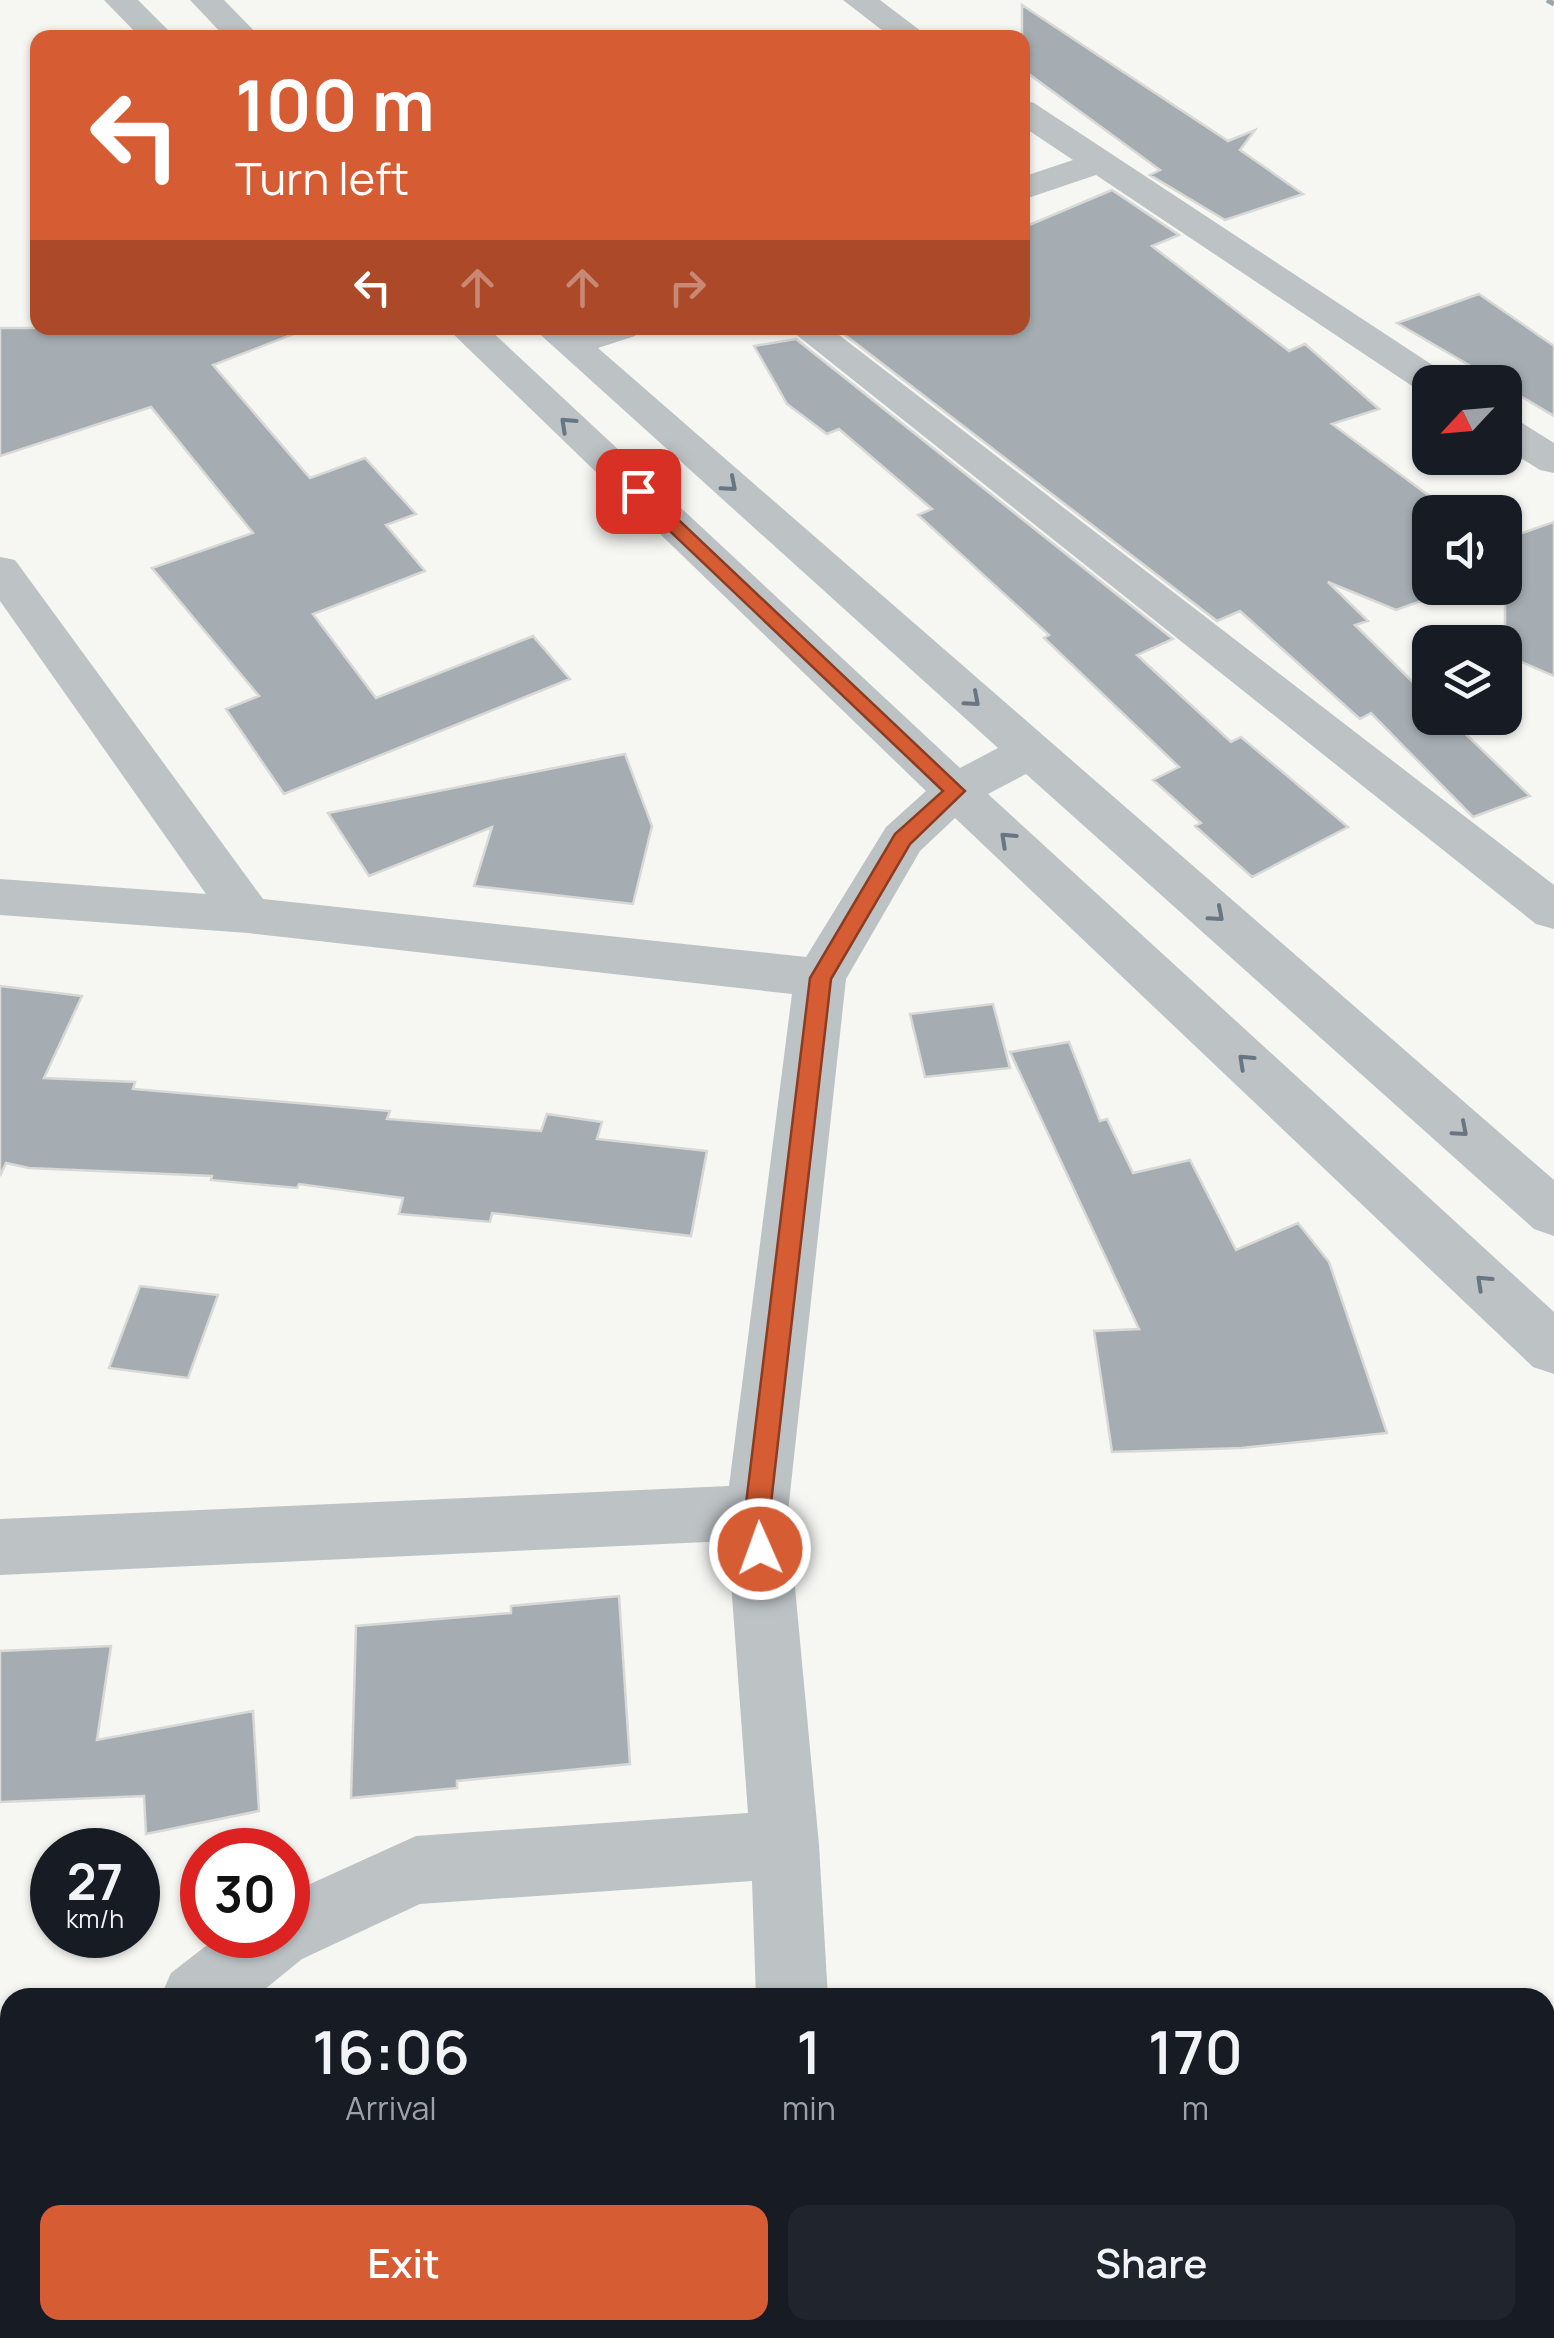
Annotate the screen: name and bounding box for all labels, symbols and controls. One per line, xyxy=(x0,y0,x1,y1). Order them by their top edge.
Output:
text: 100 m xyxy=(235,56,435,152)
icon: left xyxy=(70,70,200,200)
text: Turn left xyxy=(235,147,409,209)
icon: left xyxy=(345,260,400,315)
icon: ahead xyxy=(450,260,505,315)
icon: ahead xyxy=(555,260,610,315)
icon: right xyxy=(660,260,715,315)
north arrow xyxy=(1412,365,1522,475)
map controls xyxy=(1412,365,1522,735)
one-way arrow xyxy=(561,418,579,436)
pin xyxy=(596,449,681,534)
icon: arrive xyxy=(611,464,666,519)
one-way arrow xyxy=(718,474,737,492)
button: sound xyxy=(1412,495,1522,605)
button: layers xyxy=(1412,625,1522,735)
one-way arrow xyxy=(962,689,980,707)
one-way arrow xyxy=(1000,833,1019,851)
one-way arrow xyxy=(1205,904,1224,922)
one-way arrow xyxy=(1238,1055,1257,1073)
one-way arrow xyxy=(1449,1119,1468,1137)
one-way arrow xyxy=(1476,1276,1494,1294)
position arrow xyxy=(708,1497,812,1601)
speed limit sign: 30 xyxy=(180,1828,310,1958)
text: 27 xyxy=(67,1847,123,1915)
text: km/h xyxy=(66,1901,124,1936)
text: 16:06 xyxy=(312,2010,470,2092)
text: 1 xyxy=(796,2010,822,2092)
text: 170 xyxy=(1148,2010,1243,2092)
text: Arrival xyxy=(345,2086,437,2130)
text: min xyxy=(782,2086,836,2130)
text: m xyxy=(1182,2086,1209,2130)
button: Exit xyxy=(40,2205,768,2320)
button: Share xyxy=(788,2205,1515,2320)

